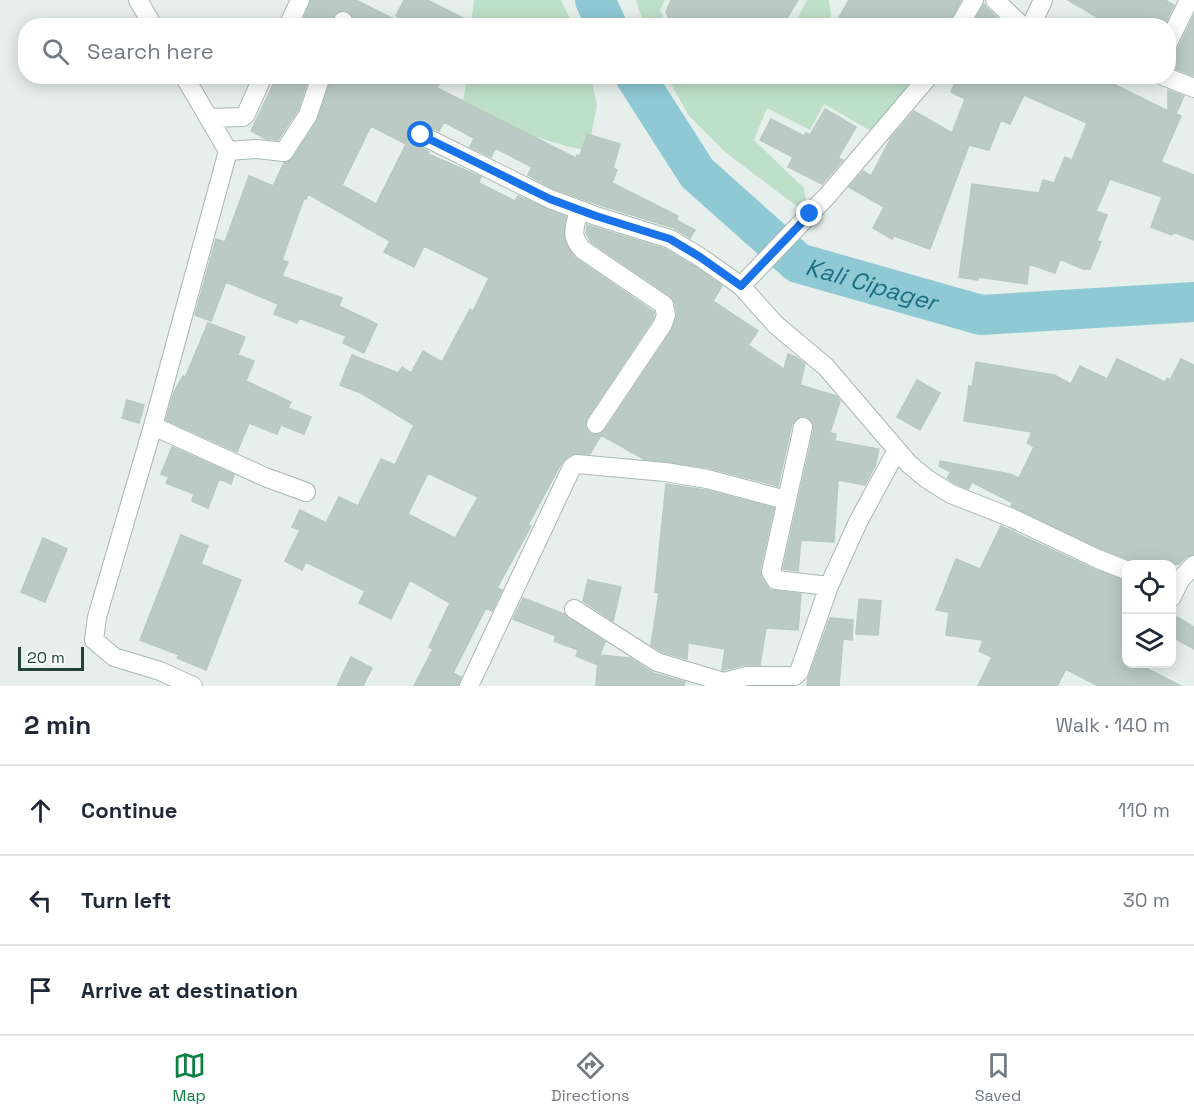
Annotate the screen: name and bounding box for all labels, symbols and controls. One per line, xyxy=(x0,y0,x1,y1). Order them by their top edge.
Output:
search box xyxy=(18,18,1176,84)
icon: search xyxy=(39,35,72,68)
text: Search here xyxy=(87,37,214,65)
route start xyxy=(407,121,433,147)
route end xyxy=(796,200,822,226)
water label: Kali Cipager xyxy=(802,251,944,318)
map controls xyxy=(1122,560,1176,668)
button: locate xyxy=(1122,560,1176,614)
button: layers xyxy=(1122,614,1176,668)
scale bar xyxy=(18,644,84,672)
text: 20 m xyxy=(27,647,65,668)
text: 2 min xyxy=(24,708,91,742)
text: Walk · 140 m xyxy=(1056,712,1170,738)
icon: ahead xyxy=(24,794,57,827)
text: Continue xyxy=(81,796,177,824)
text: 110 m xyxy=(1118,797,1170,823)
icon: left xyxy=(24,884,57,917)
text: Turn left xyxy=(81,886,171,914)
text: 30 m xyxy=(1123,887,1170,913)
icon: arrive xyxy=(24,974,57,1007)
text: Arrive at destination xyxy=(81,976,298,1004)
tab: Map xyxy=(173,1049,206,1106)
tab: Directions xyxy=(551,1049,630,1106)
tab: Saved xyxy=(975,1049,1021,1106)

